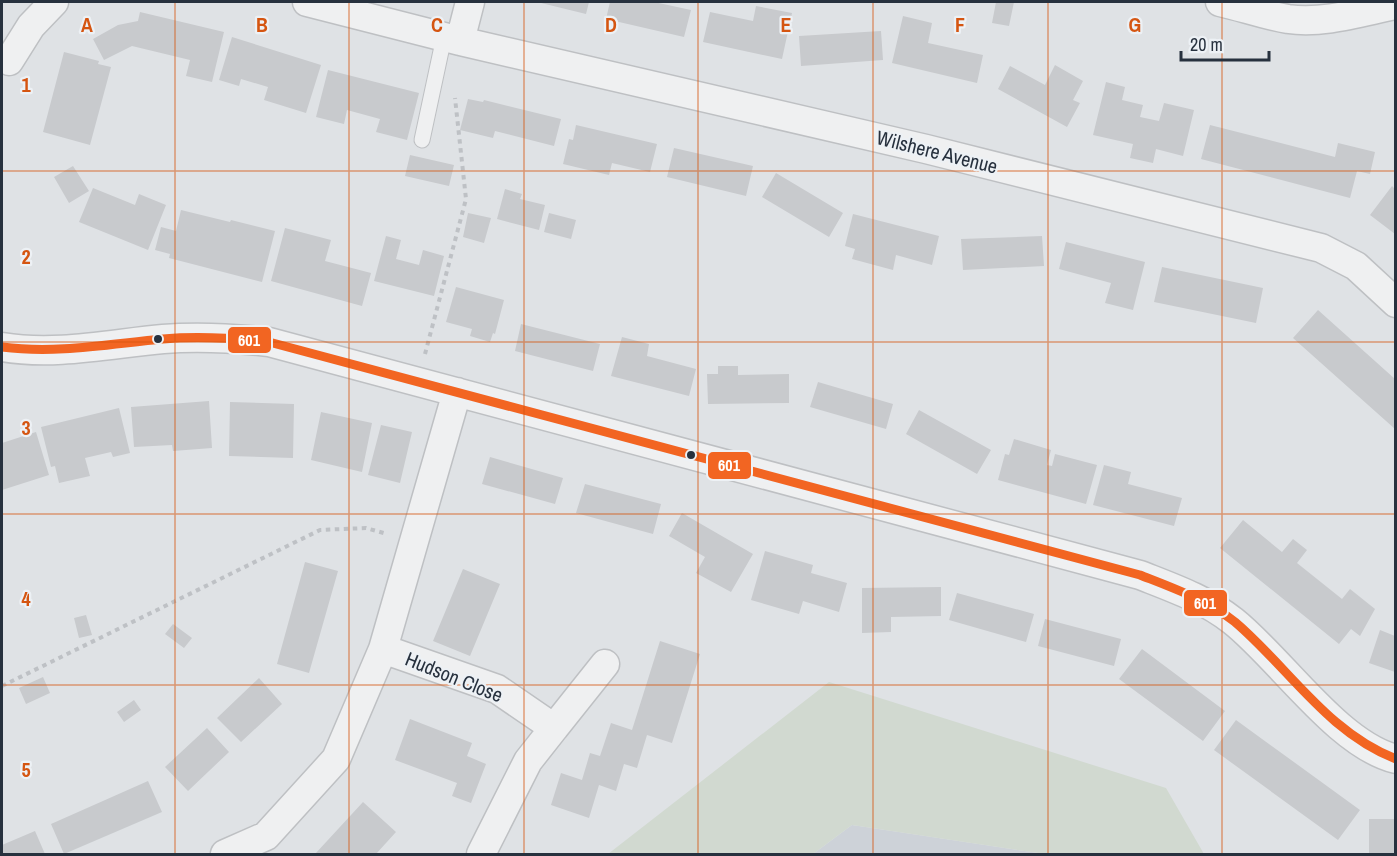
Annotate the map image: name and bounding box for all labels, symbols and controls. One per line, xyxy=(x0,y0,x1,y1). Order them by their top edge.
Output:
text: A xyxy=(81,11,93,38)
text: B xyxy=(256,11,268,38)
text: C xyxy=(431,11,443,38)
text: D xyxy=(605,11,617,38)
text: E xyxy=(781,11,792,38)
text: F xyxy=(955,11,965,38)
text: G xyxy=(1129,11,1141,38)
scale bar xyxy=(1181,24,1270,62)
text: 20 m xyxy=(1190,32,1223,57)
text: 1 xyxy=(21,71,31,98)
street label: Wilshere Avenue xyxy=(874,123,1000,180)
text: 2 xyxy=(21,243,31,270)
line badge: 601 xyxy=(227,326,272,354)
text: 601 xyxy=(238,329,261,351)
unlabelled marker xyxy=(152,333,164,345)
text: 3 xyxy=(21,414,31,441)
unlabelled marker xyxy=(685,449,697,461)
line badge: 601 xyxy=(707,451,752,480)
text: 601 xyxy=(718,454,741,476)
text: 4 xyxy=(21,585,31,612)
line badge: 601 xyxy=(1183,589,1228,617)
text: 601 xyxy=(1194,592,1217,614)
street label: Hudson Close xyxy=(401,645,507,708)
text: 5 xyxy=(21,756,31,783)

